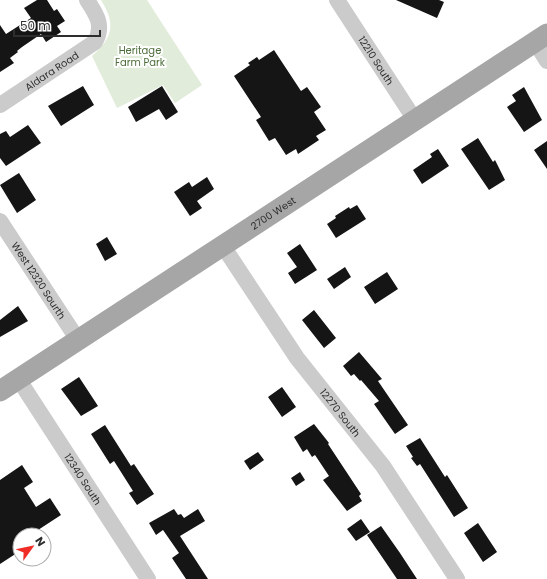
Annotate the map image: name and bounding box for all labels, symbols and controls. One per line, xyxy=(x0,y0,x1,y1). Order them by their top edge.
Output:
scale bar xyxy=(14,12,100,38)
text: 50 m xyxy=(20,17,51,34)
street label: 12210 South xyxy=(354,33,397,88)
park label: Heritage Farm Park xyxy=(115,43,166,70)
street label: Aldara Road xyxy=(22,48,82,95)
street label: 2700 West xyxy=(248,193,299,234)
street label: West 12320 Sourth xyxy=(8,239,69,322)
street label: 12270 South xyxy=(316,386,364,440)
street label: 12340 South xyxy=(60,451,105,508)
north arrow xyxy=(12,527,52,567)
text: N xyxy=(31,534,49,549)

